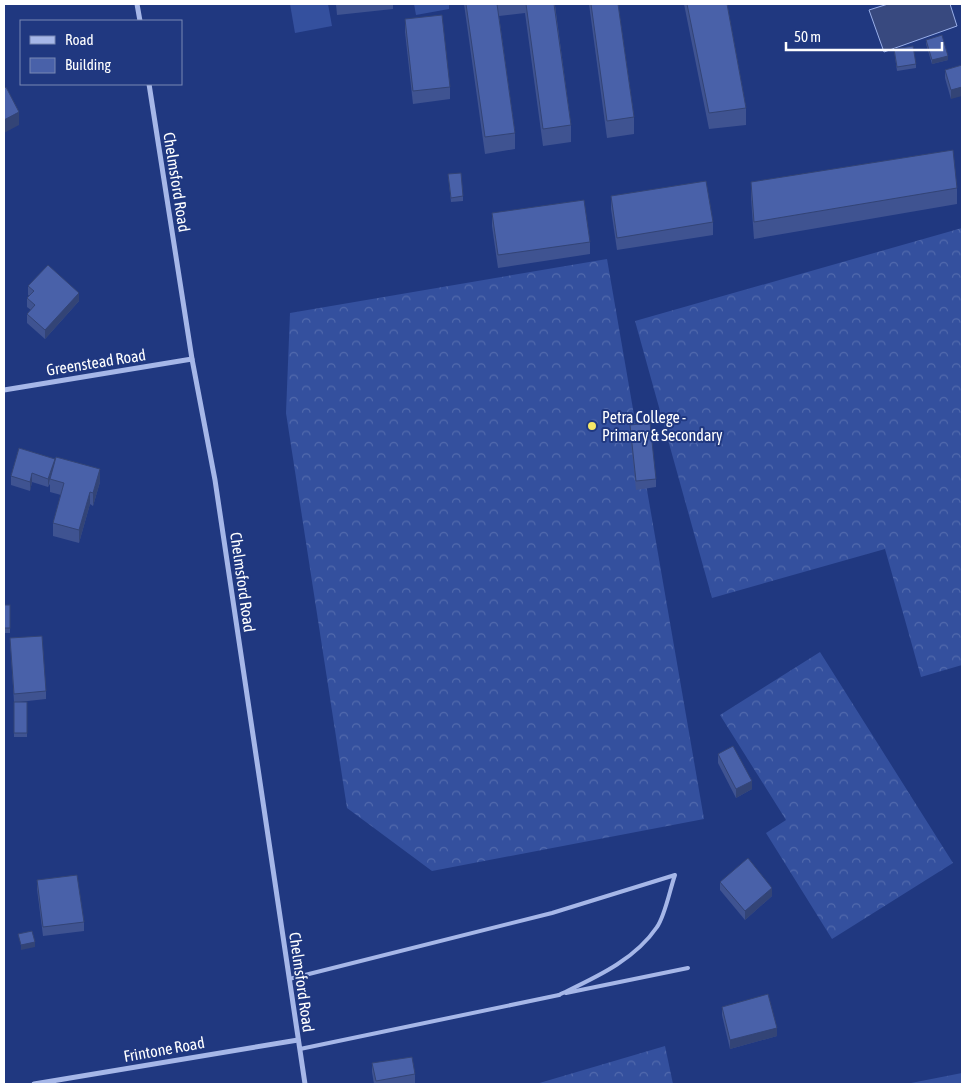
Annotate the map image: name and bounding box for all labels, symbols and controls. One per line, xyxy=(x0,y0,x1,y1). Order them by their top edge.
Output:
legend xyxy=(20,20,182,85)
scale bar xyxy=(786,20,942,52)
text: 50 m xyxy=(794,28,821,45)
text: Road xyxy=(65,31,94,48)
text: Building xyxy=(65,56,111,73)
street label: Chelmsford Road xyxy=(160,131,194,233)
street label: Greenstead Road xyxy=(45,345,147,379)
place label: Petra College - Primary & Secondary xyxy=(602,408,723,445)
marker: Petra College - Primary & Secondary xyxy=(586,420,598,432)
street label: Chelmsford Road xyxy=(227,531,259,633)
street label: Chelmsford Road xyxy=(286,931,318,1033)
street label: Frintone Road xyxy=(122,1033,206,1065)

